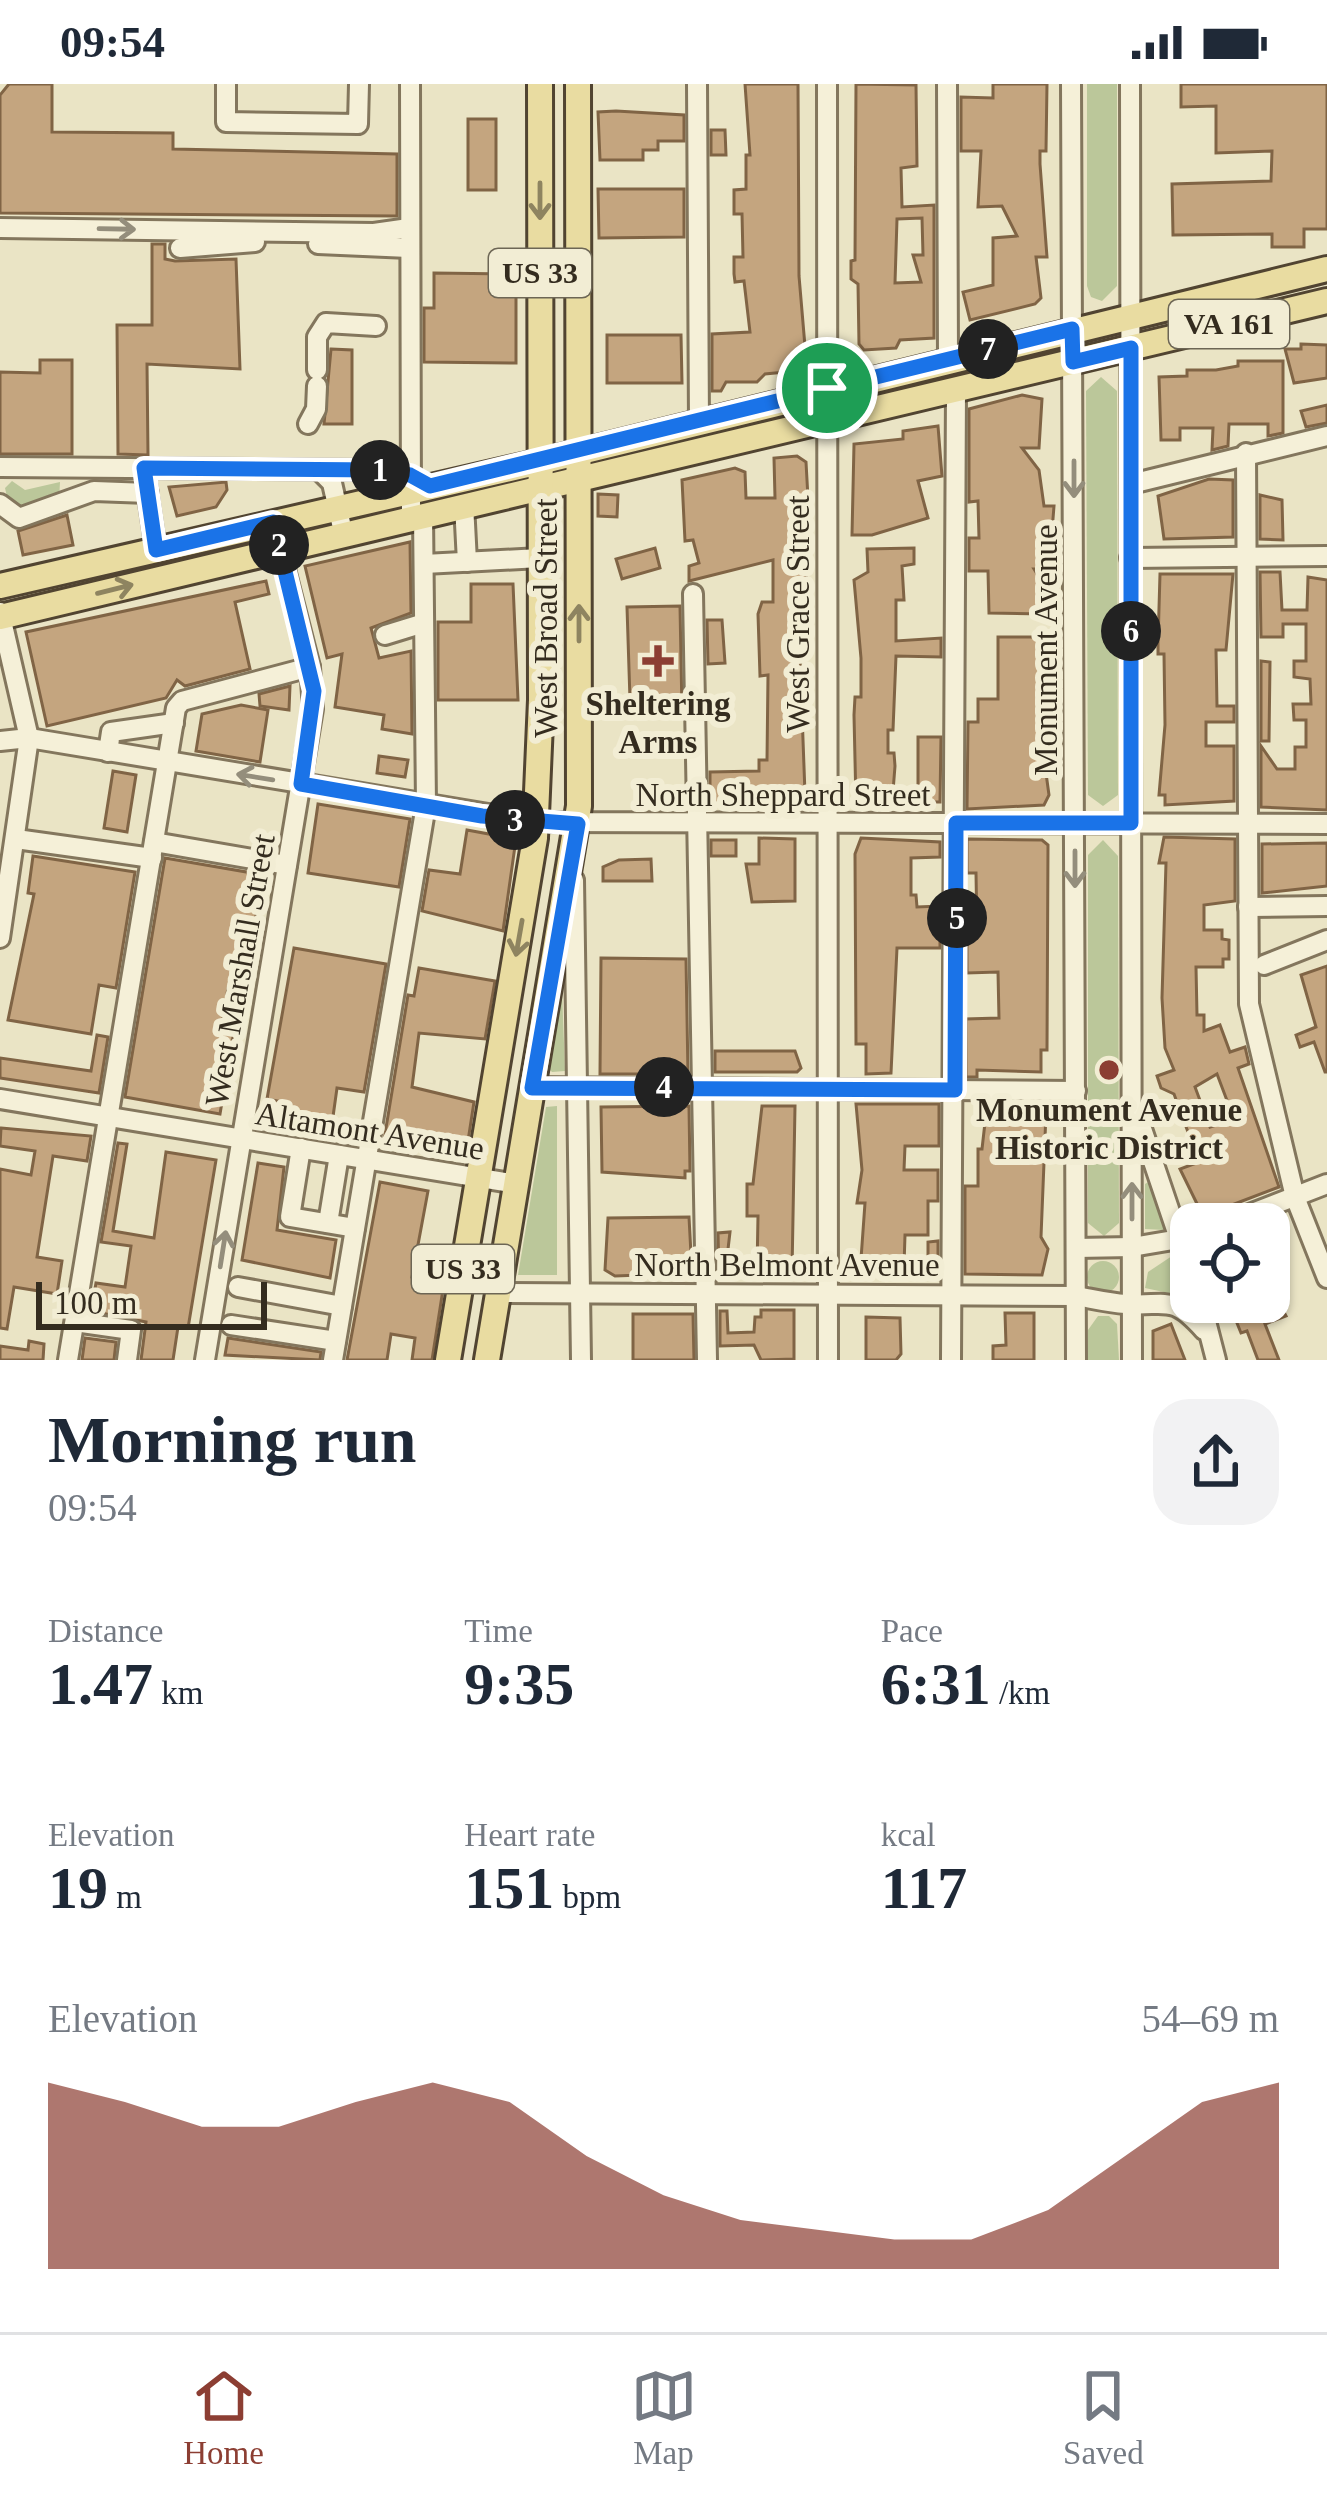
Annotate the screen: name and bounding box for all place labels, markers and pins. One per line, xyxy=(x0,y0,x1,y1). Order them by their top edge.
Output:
pin: 7 xyxy=(958,319,1018,379)
pin xyxy=(776,337,878,439)
pin: 1 xyxy=(350,440,410,500)
pin: 2 xyxy=(249,515,309,575)
pin: 6 xyxy=(1101,601,1161,661)
marker: Sheltering Arms xyxy=(642,645,674,677)
place label: Sheltering Arms xyxy=(586,686,731,760)
pin: 3 xyxy=(485,790,545,850)
pin: 5 xyxy=(927,888,987,948)
pin: 4 xyxy=(634,1057,694,1117)
marker: Monument Avenue Historic District xyxy=(1096,1057,1122,1083)
place label: Monument Avenue Historic District xyxy=(976,1092,1242,1166)

